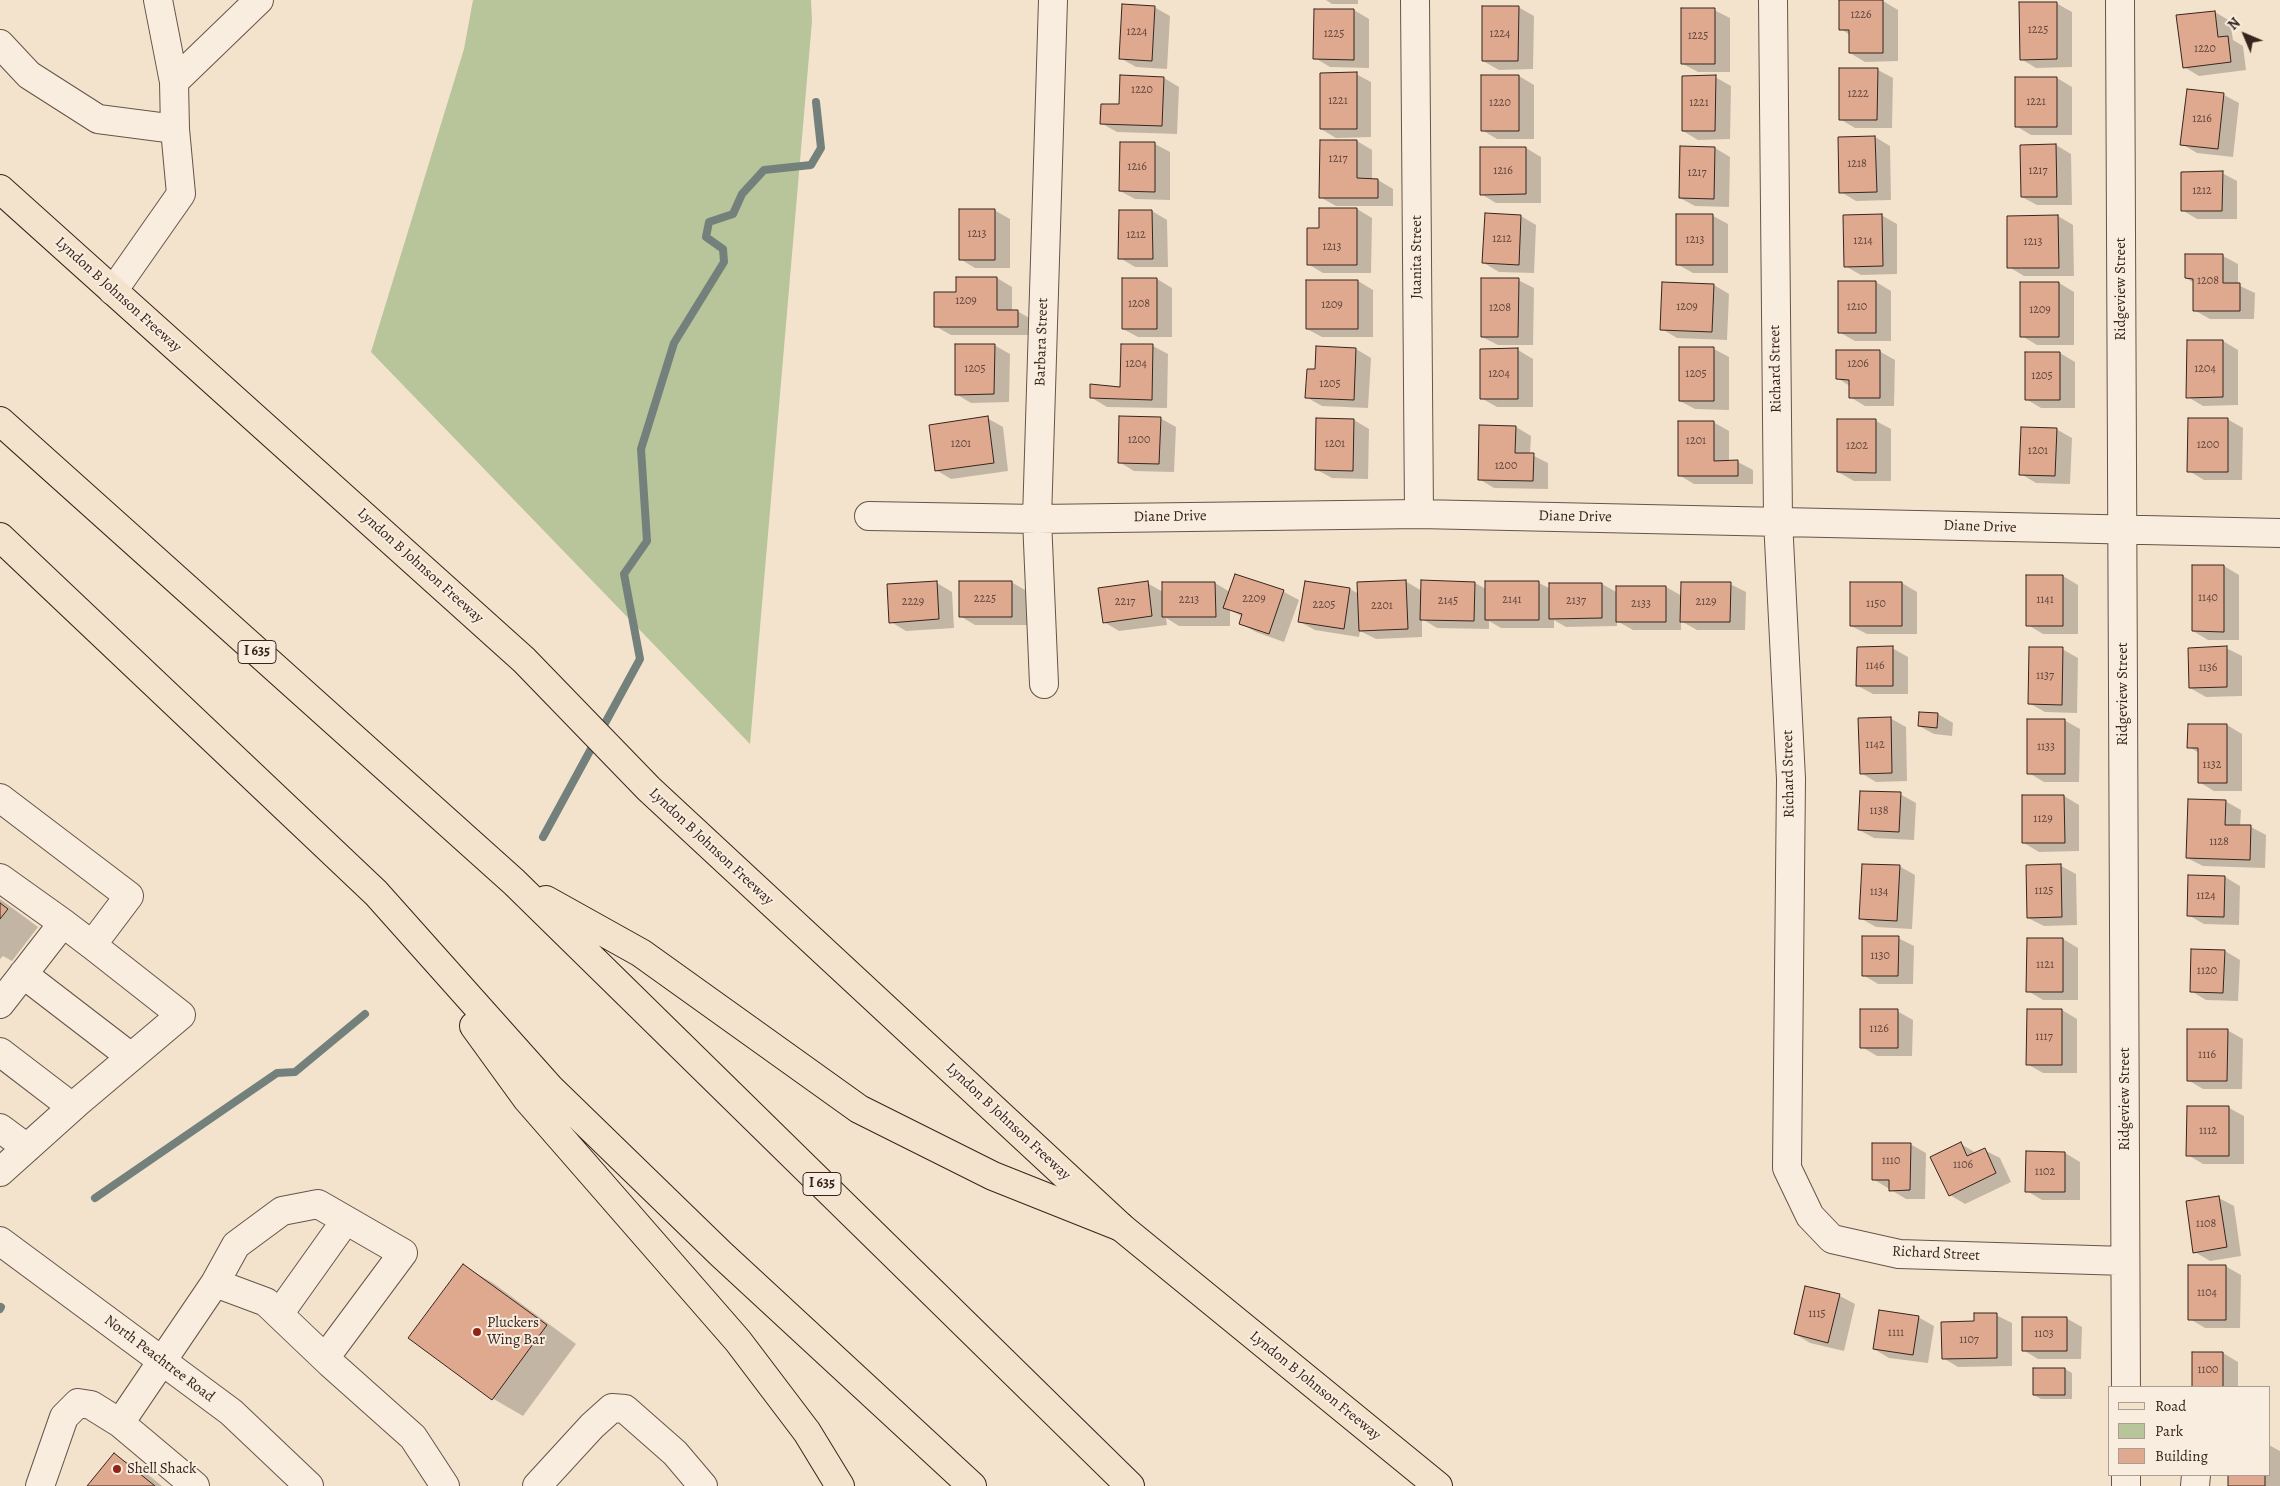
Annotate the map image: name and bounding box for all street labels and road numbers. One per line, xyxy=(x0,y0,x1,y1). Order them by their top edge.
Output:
street label: Juanita Street xyxy=(1408,215,1426,299)
street label: Lyndon B Johnson Freeway xyxy=(51,234,185,356)
street label: Ridgeview Street xyxy=(2112,237,2130,341)
street label: Barbara Street xyxy=(1031,297,1053,387)
street label: Richard Street xyxy=(1766,325,1786,413)
street label: Lyndon B Johnson Freeway xyxy=(353,505,487,627)
street label: Diane Drive xyxy=(1133,507,1207,527)
street label: Diane Drive xyxy=(1538,507,1612,527)
street label: Diane Drive xyxy=(1943,517,2017,537)
road number: I 635 xyxy=(238,640,276,664)
street label: Ridgeview Street xyxy=(2114,642,2132,746)
street label: Richard Street xyxy=(1779,730,1799,818)
street label: Lyndon B Johnson Freeway xyxy=(645,785,777,909)
street label: Ridgeview Street xyxy=(2116,1047,2134,1151)
street label: Lyndon B Johnson Freeway xyxy=(942,1060,1074,1184)
road number: I 635 xyxy=(803,1172,841,1196)
street label: Richard Street xyxy=(1892,1243,1980,1265)
street label: North Peachtree Road xyxy=(100,1312,218,1406)
street label: Lyndon B Johnson Freeway xyxy=(1246,1327,1384,1445)

